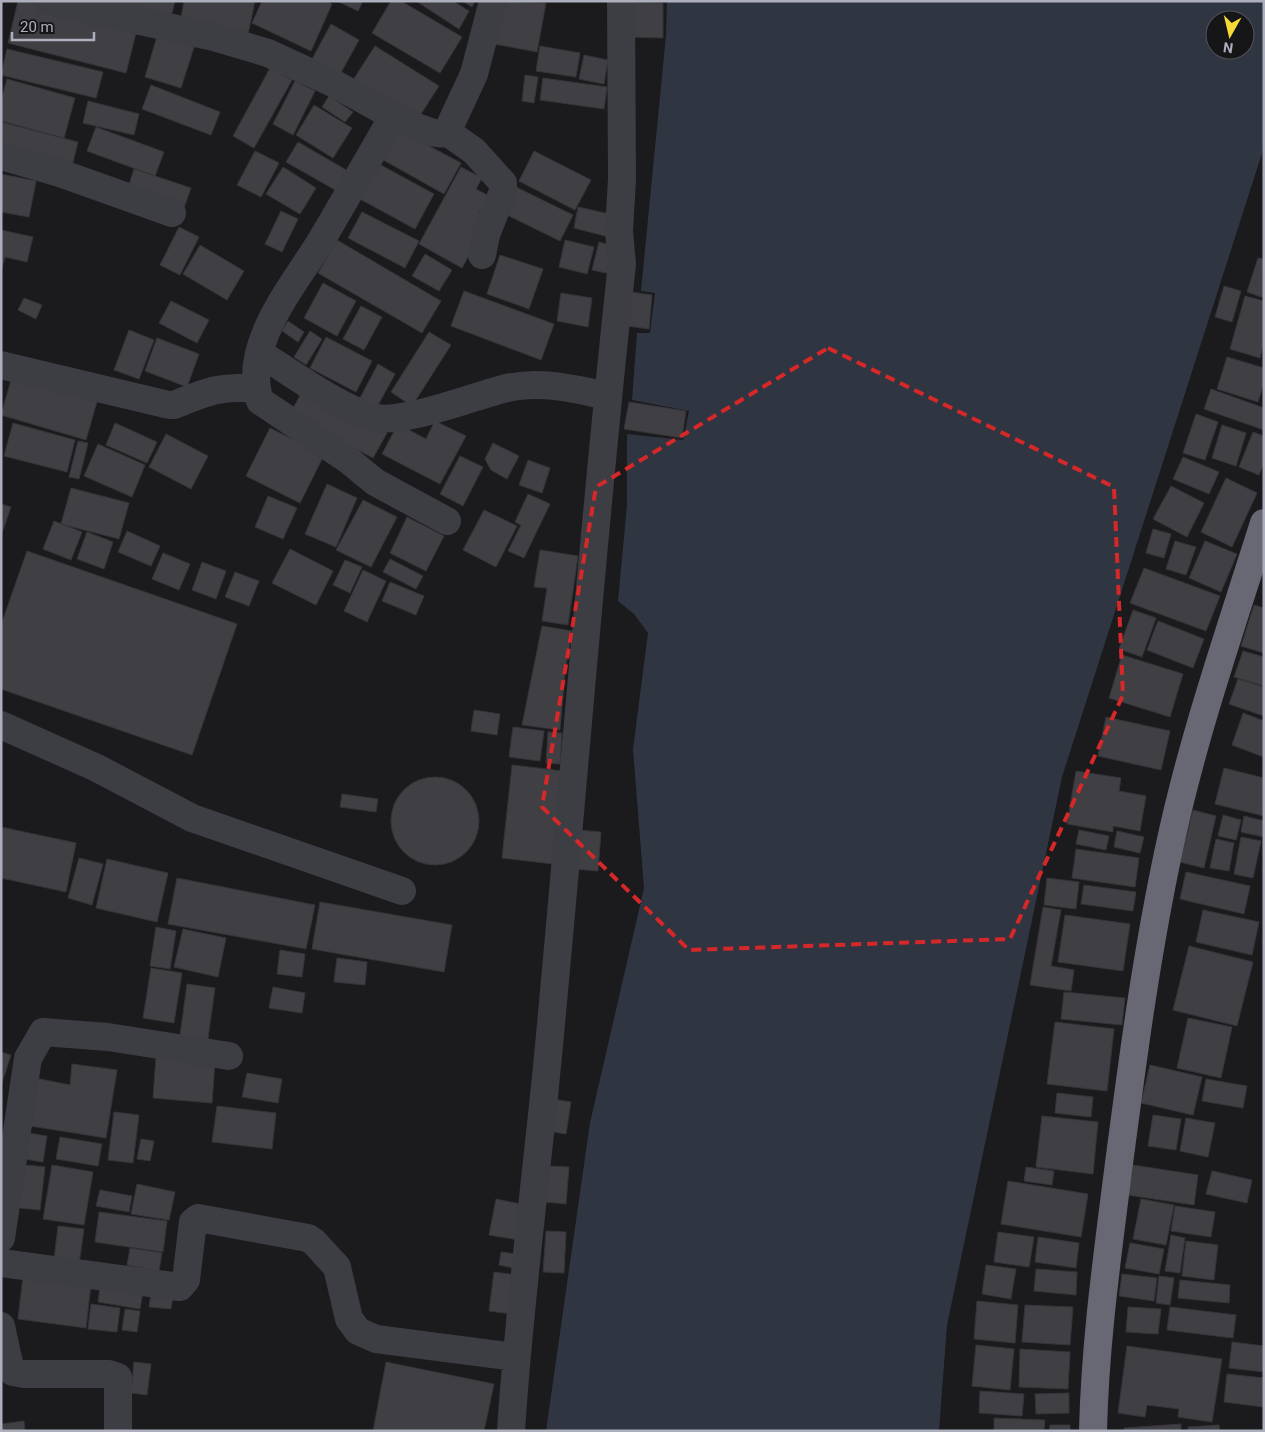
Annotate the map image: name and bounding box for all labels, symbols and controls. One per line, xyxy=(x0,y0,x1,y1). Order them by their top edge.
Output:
scale bar xyxy=(12,10,95,42)
north arrow xyxy=(1205,10,1255,60)
text: 20 m xyxy=(20,18,54,36)
text: N xyxy=(1222,39,1234,56)

